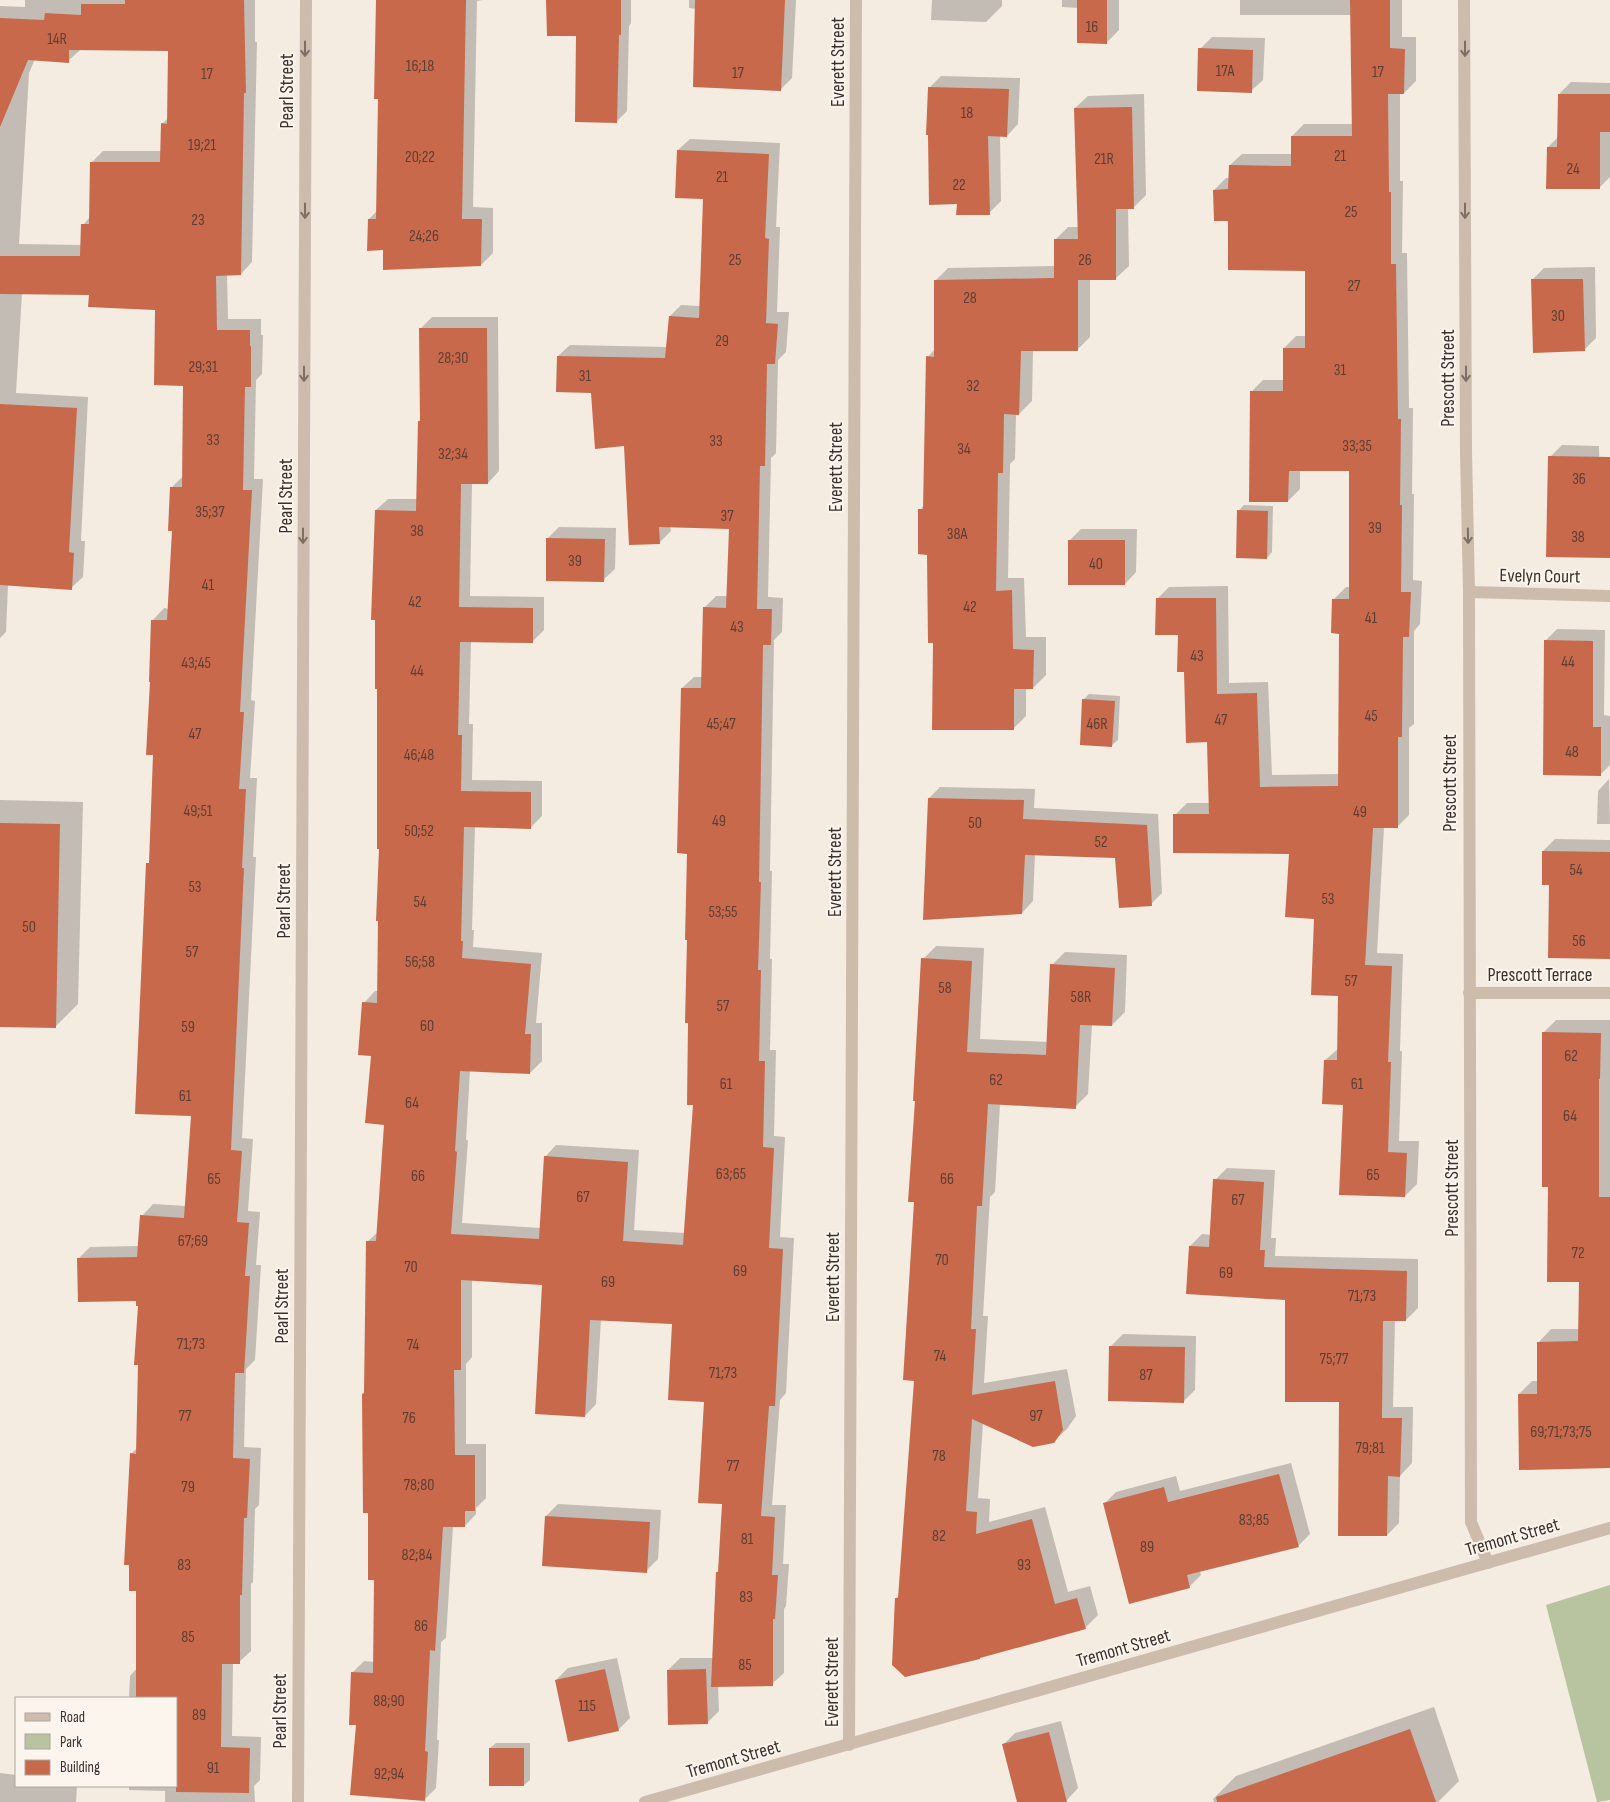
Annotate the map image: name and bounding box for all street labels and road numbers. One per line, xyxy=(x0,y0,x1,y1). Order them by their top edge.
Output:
street label: Everett Street xyxy=(827,17,850,107)
street label: Pearl Street xyxy=(276,53,299,129)
street label: Prescott Street xyxy=(1437,329,1460,427)
street label: Everett Street xyxy=(825,422,848,512)
street label: Pearl Street xyxy=(275,458,298,534)
street label: Evelyn Court xyxy=(1499,564,1581,589)
street label: Prescott Street xyxy=(1439,734,1462,832)
street label: Everett Street xyxy=(824,827,847,917)
street label: Pearl Street xyxy=(273,863,296,939)
street label: Prescott Terrace xyxy=(1488,964,1592,987)
street label: Prescott Street xyxy=(1441,1139,1464,1237)
street label: Everett Street xyxy=(822,1232,845,1322)
street label: Pearl Street xyxy=(271,1268,294,1344)
street label: Tremont Street xyxy=(1463,1513,1562,1562)
street label: Tremont Street xyxy=(1074,1624,1173,1673)
street label: Everett Street xyxy=(821,1637,844,1727)
street label: Pearl Street xyxy=(269,1673,292,1749)
street label: Tremont Street xyxy=(684,1735,783,1784)

